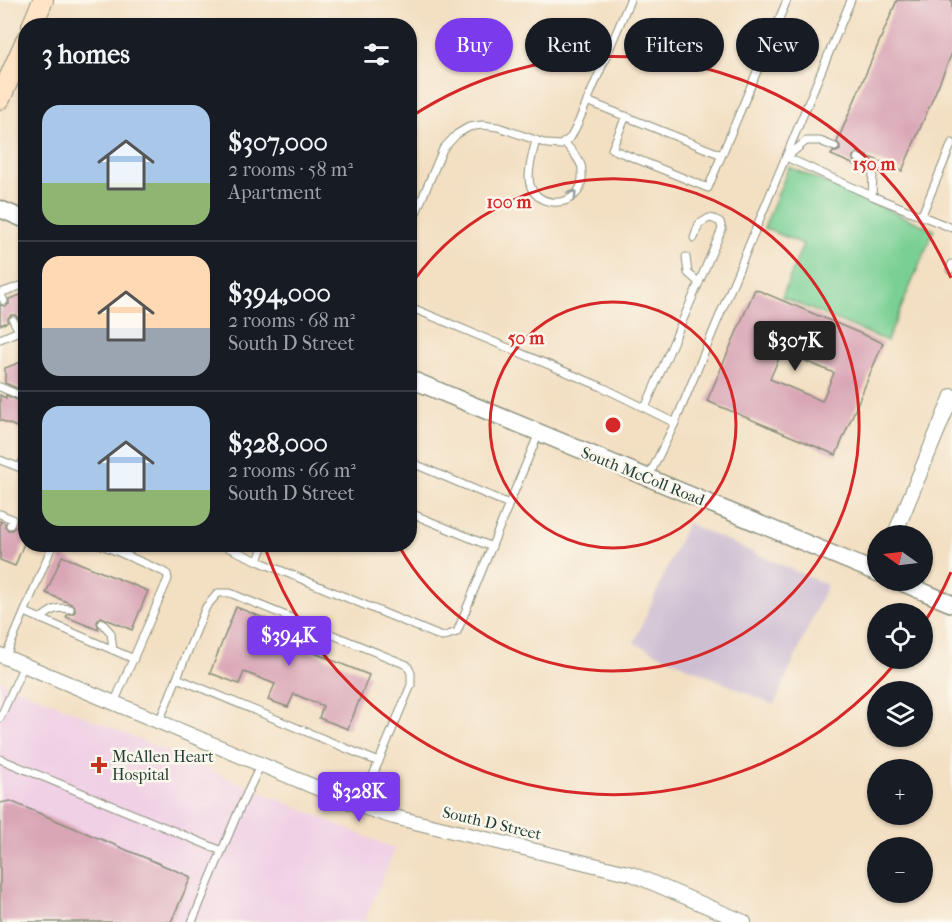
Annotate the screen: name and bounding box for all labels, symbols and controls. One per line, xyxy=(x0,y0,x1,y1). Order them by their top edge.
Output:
chip: Buy xyxy=(435,18,513,72)
chip: Rent xyxy=(525,18,612,72)
chip: Filters xyxy=(624,18,724,72)
chip: New xyxy=(736,18,819,72)
icon: filters xyxy=(360,38,393,71)
text: 3 homes xyxy=(42,39,130,70)
text: $307,000 xyxy=(228,127,328,158)
icon: home xyxy=(90,129,162,201)
text: 150 m xyxy=(853,154,896,175)
text: 2 rooms · 58 m² xyxy=(228,158,353,181)
text: Apartment xyxy=(228,181,322,204)
one-way arrow xyxy=(566,190,577,200)
text: 100 m xyxy=(486,192,533,213)
text: $394,000 xyxy=(228,278,331,309)
icon: home xyxy=(90,280,162,352)
text: 2 rooms · 68 m² xyxy=(228,309,355,332)
pin: $307K xyxy=(753,321,837,372)
text: 50 m xyxy=(508,328,545,349)
text: $307K xyxy=(768,329,822,352)
text: South D Street xyxy=(228,332,355,355)
centre of rings xyxy=(603,415,623,435)
text: $328,000 xyxy=(228,428,328,459)
icon: home xyxy=(90,430,162,502)
street label: South McColl Road xyxy=(578,443,708,510)
text: 2 rooms · 66 m² xyxy=(228,459,356,482)
text: South D Street xyxy=(228,482,355,505)
north arrow xyxy=(867,525,933,591)
map controls xyxy=(867,525,933,903)
button: locate xyxy=(867,603,933,669)
pin: $394K xyxy=(247,616,331,667)
text: $394K xyxy=(261,624,317,647)
button: layers xyxy=(867,681,933,747)
place label: McAllen Heart Hospital xyxy=(112,747,214,784)
marker: McAllen Heart Hospital xyxy=(90,756,108,774)
button: + xyxy=(867,759,933,825)
pin: $328K xyxy=(317,772,401,823)
text: $328K xyxy=(332,780,386,803)
street label: South D Street xyxy=(441,802,544,844)
button: − xyxy=(867,837,933,903)

